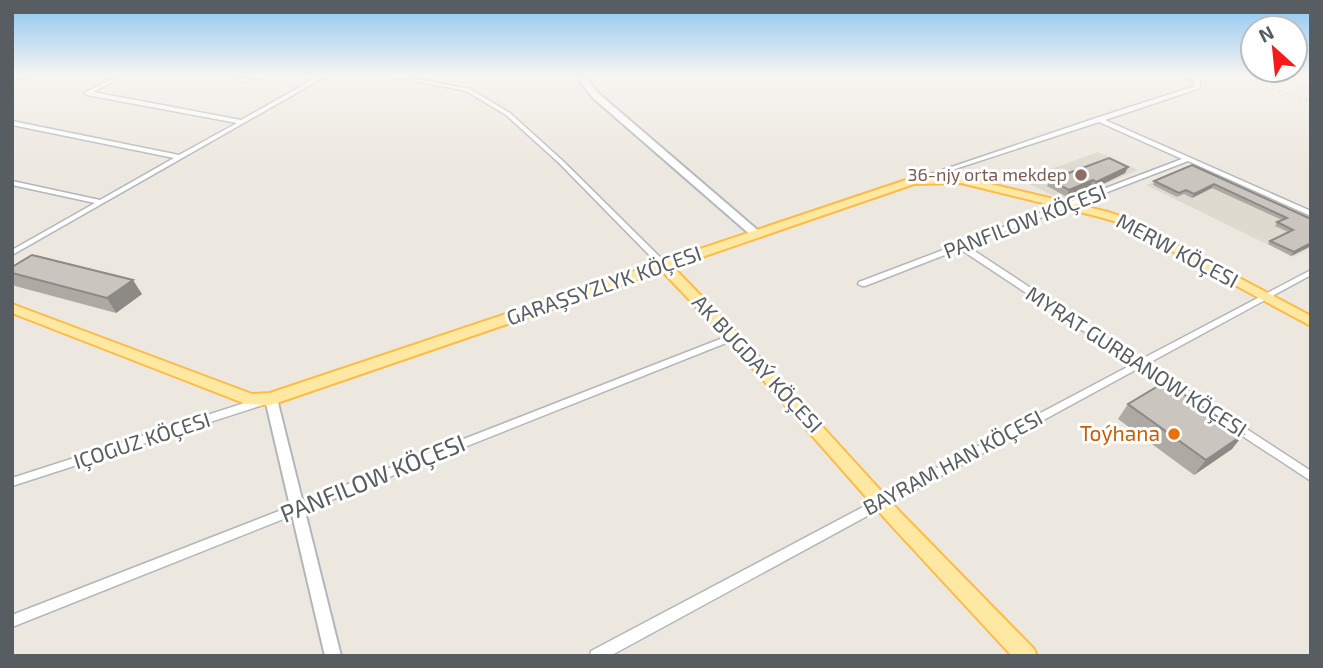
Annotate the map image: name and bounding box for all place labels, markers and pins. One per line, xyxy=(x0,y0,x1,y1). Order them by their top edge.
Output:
place label: 36-njy orta mekdep xyxy=(908,163,1067,185)
marker: 36-njy orta mekdep xyxy=(1073,167,1089,183)
place label: Toýhana xyxy=(1080,420,1160,445)
marker: Toýhana xyxy=(1166,426,1182,442)

